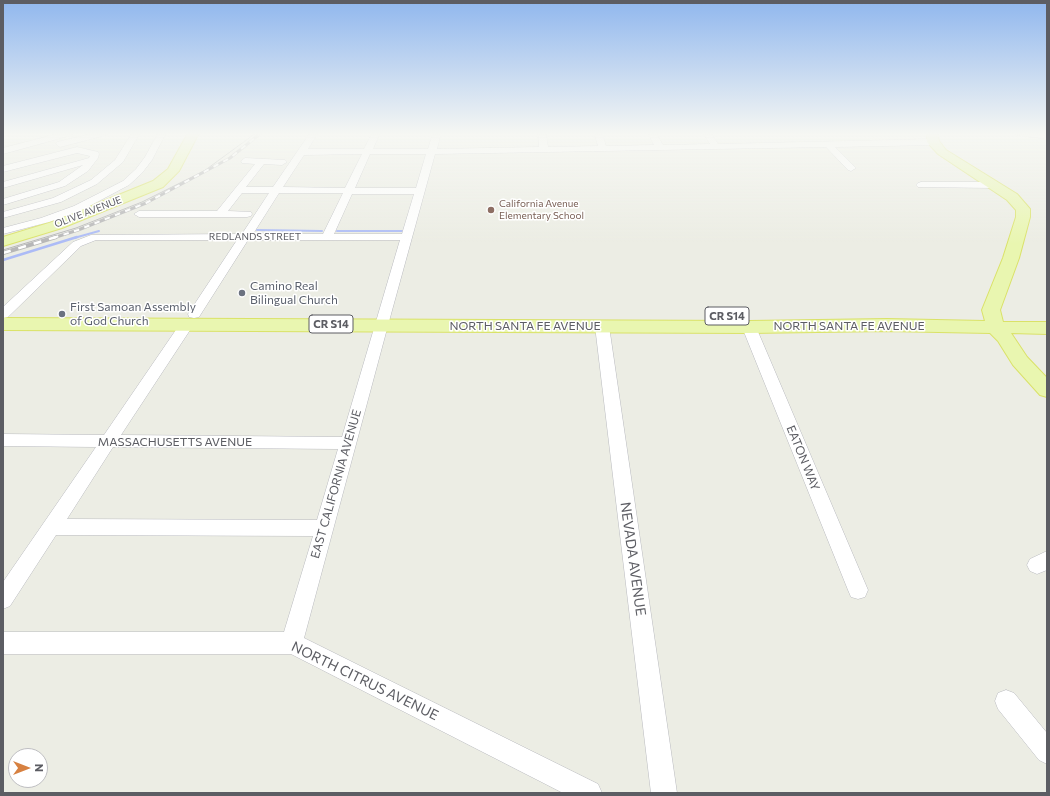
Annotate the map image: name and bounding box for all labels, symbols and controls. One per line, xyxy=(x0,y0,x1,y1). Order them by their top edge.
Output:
street label: OLIVE AVENUE xyxy=(53,194,123,230)
place label: California Avenue Elementary School xyxy=(499,198,584,222)
marker: California Avenue Elementary School xyxy=(486,205,496,215)
street label: REDLANDS STREET xyxy=(209,231,301,243)
place label: Camino Real Bilingual Church xyxy=(250,279,338,307)
marker: Camino Real Bilingual Church xyxy=(237,288,247,298)
place label: First Samoan Assembly of God Church xyxy=(70,300,196,328)
road number: CR S14 xyxy=(705,307,749,325)
marker: First Samoan Assembly of God Church xyxy=(57,309,67,319)
road number: CR S14 xyxy=(309,315,353,333)
street label: NORTH SANTA FE AVENUE xyxy=(449,319,601,333)
street label: NORTH SANTA FE AVENUE xyxy=(773,319,925,333)
street label: EAST CALIFORNIA AVENUE xyxy=(308,408,364,560)
street label: EATON WAY xyxy=(783,423,823,493)
street label: MASSACHUSETTS AVENUE xyxy=(98,435,252,449)
street label: NEVADA AVENUE xyxy=(617,501,649,617)
street label: NORTH CITRUS AVENUE xyxy=(289,638,441,724)
north arrow xyxy=(8,748,48,788)
text: N xyxy=(33,764,46,772)

